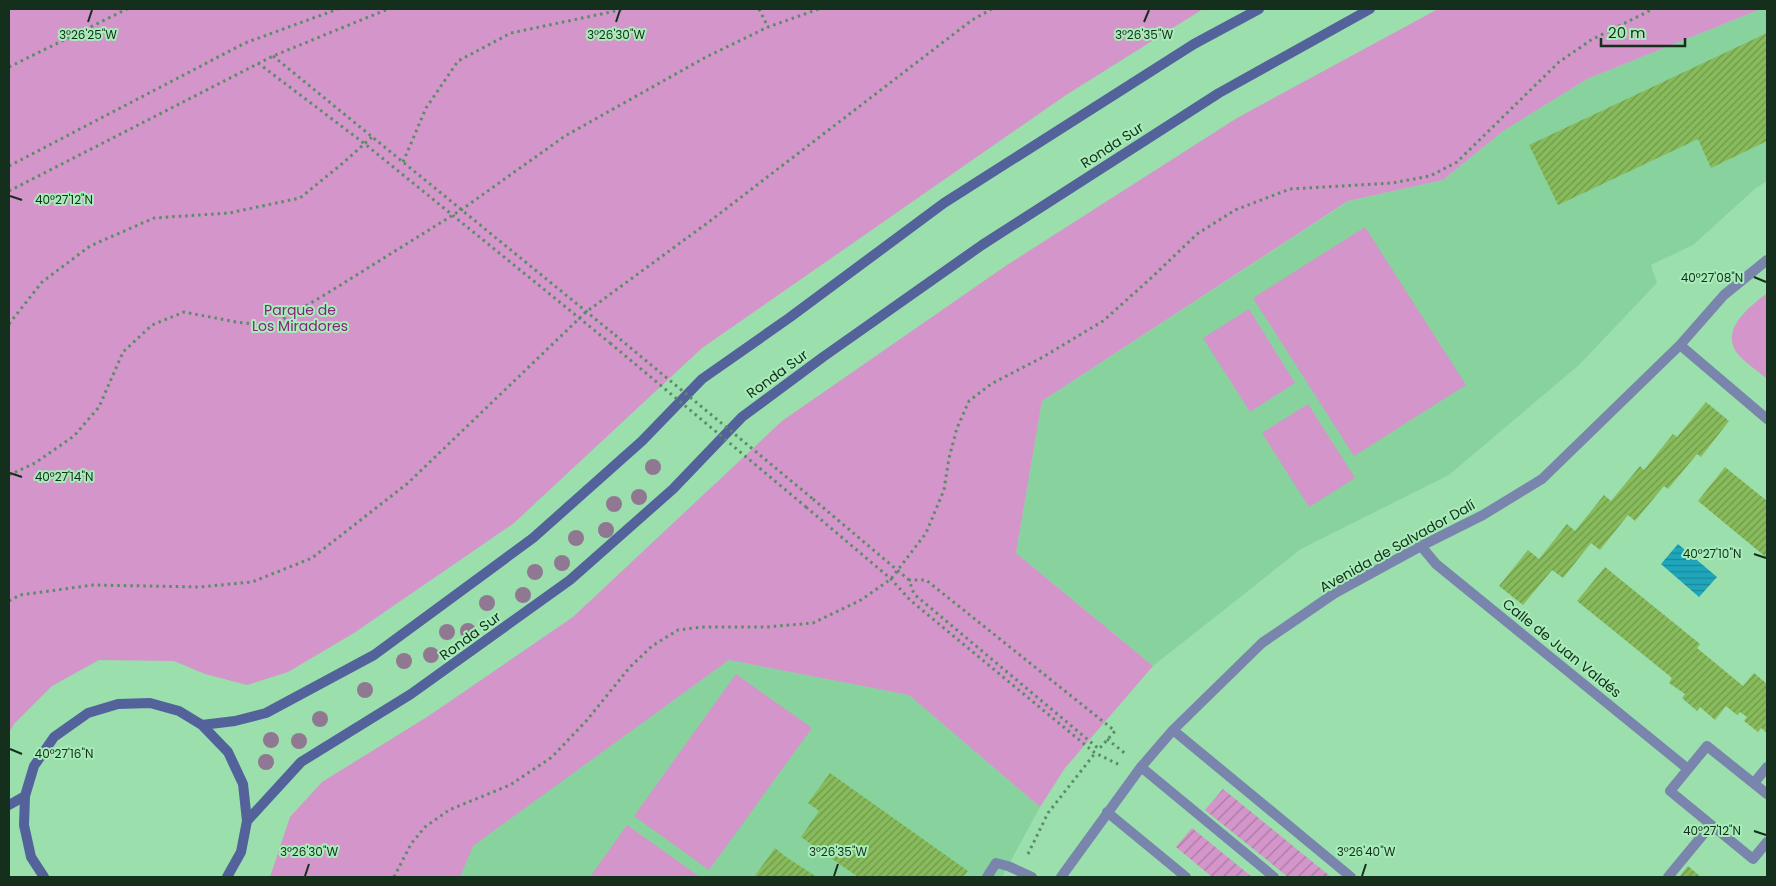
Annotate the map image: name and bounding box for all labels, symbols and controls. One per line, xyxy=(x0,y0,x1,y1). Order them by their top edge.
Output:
scale bar xyxy=(1601,15,1685,47)
text: 20 m xyxy=(1608,22,1646,43)
text: 3°26'25"W xyxy=(59,26,117,43)
text: 3°26'30"W xyxy=(587,26,645,43)
text: 3°26'35"W xyxy=(1115,26,1173,43)
street label: Ronda Sur xyxy=(1077,117,1147,173)
text: 40°27'12"N xyxy=(35,191,93,208)
text: 40°27'08"N xyxy=(1681,269,1743,286)
park label: Parque de Los Miradores xyxy=(252,300,348,336)
street label: Ronda Sur xyxy=(742,345,812,403)
text: 40°27'14"N xyxy=(35,468,93,485)
street label: Avenida de Salvador Dalí xyxy=(1316,495,1479,597)
text: 40°27'10"N xyxy=(1683,545,1741,562)
street label: Calle de Juan Valdés xyxy=(1498,594,1626,702)
street label: Ronda Sur xyxy=(435,607,505,665)
text: 40°27'16"N xyxy=(35,745,93,762)
text: 40°27'12"N xyxy=(1683,822,1741,839)
text: 3°26'30"W xyxy=(280,843,338,860)
text: 3°26'35"W xyxy=(809,843,867,860)
text: 3°26'40"W xyxy=(1337,843,1396,860)

